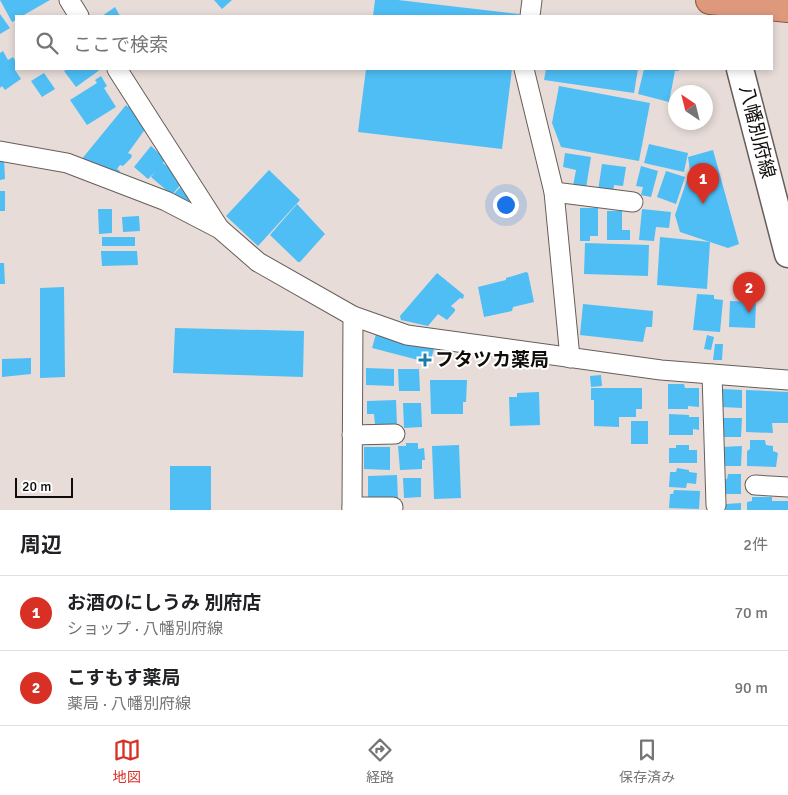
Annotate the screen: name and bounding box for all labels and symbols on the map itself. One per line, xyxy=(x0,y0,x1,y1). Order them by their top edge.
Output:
street label: 八幡別府線 xyxy=(734,83,780,181)
north arrow xyxy=(668,85,713,130)
pin: 1 xyxy=(687,163,719,204)
your location xyxy=(493,192,519,218)
pin: 2 xyxy=(733,272,765,313)
place label: フタツカ薬局 xyxy=(435,348,549,372)
marker: フタツカ薬局 xyxy=(419,354,431,366)
scale bar xyxy=(15,475,72,498)

